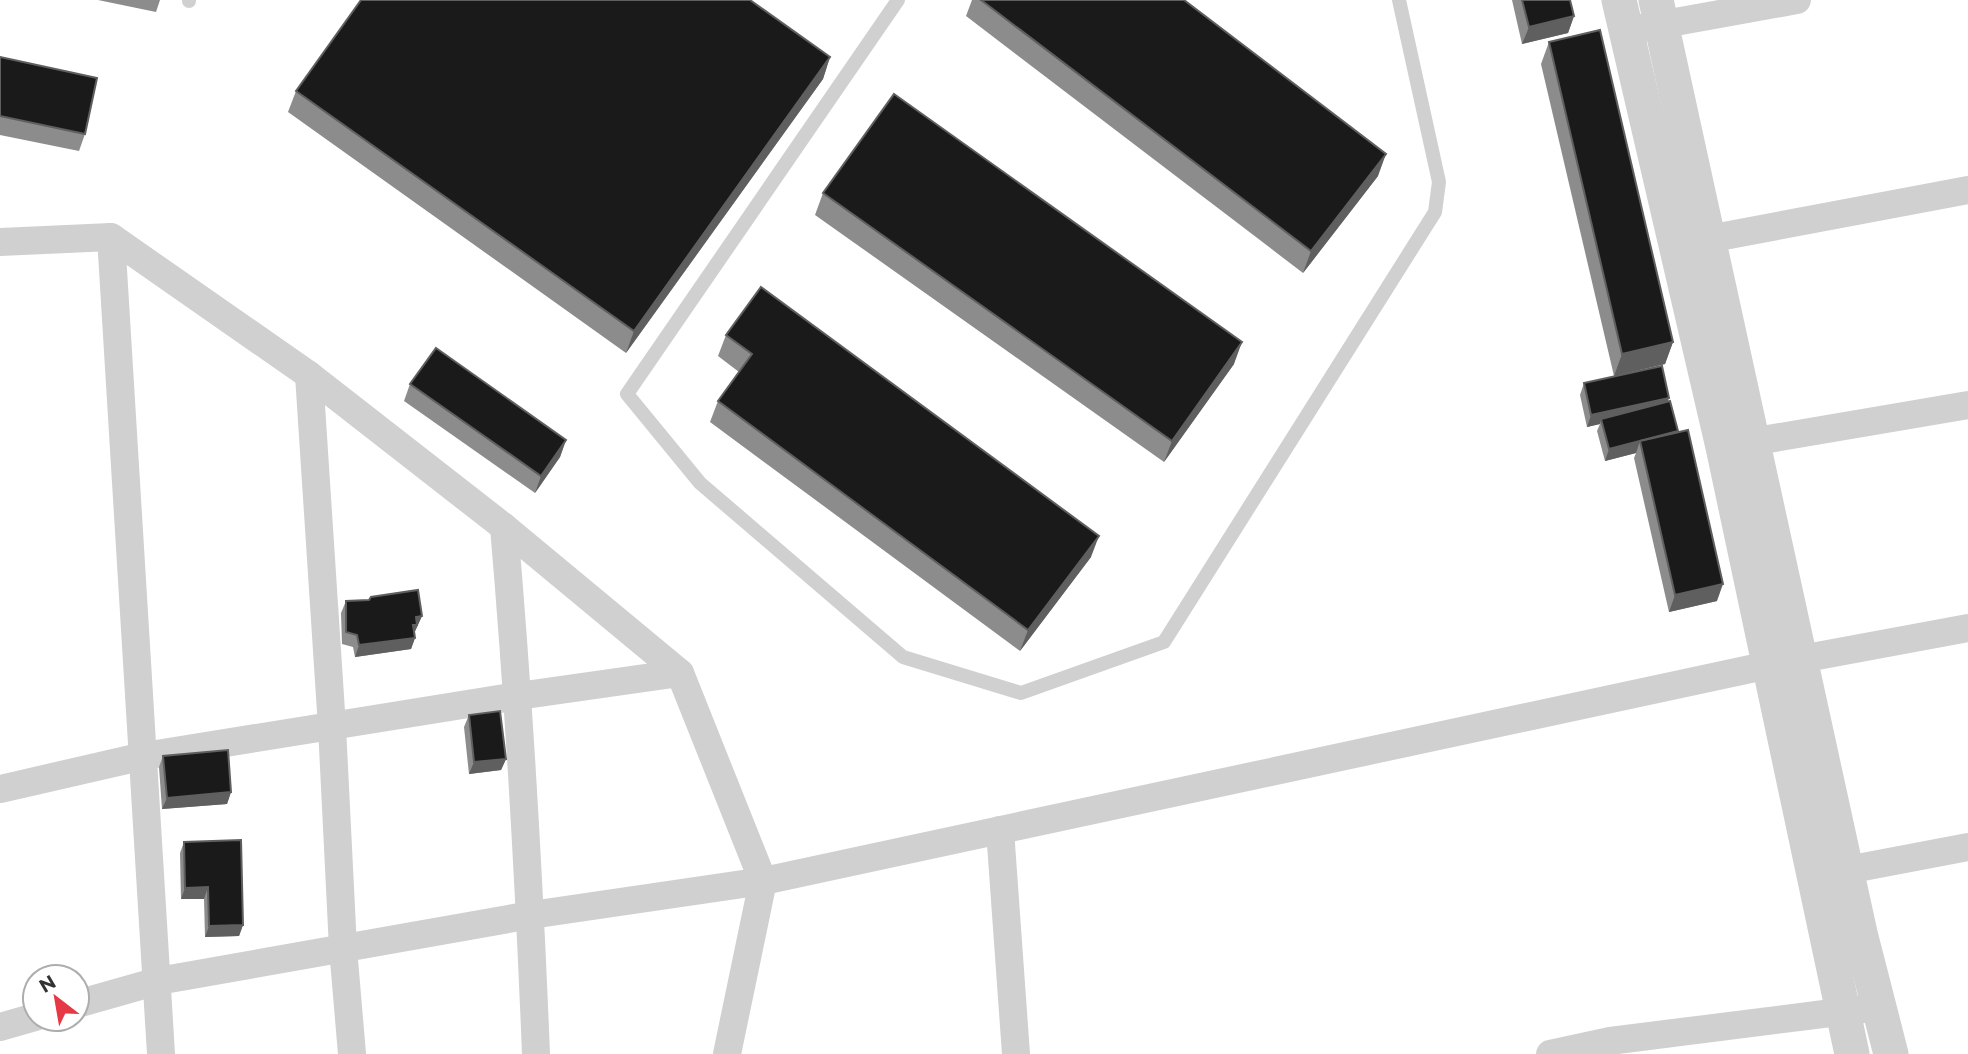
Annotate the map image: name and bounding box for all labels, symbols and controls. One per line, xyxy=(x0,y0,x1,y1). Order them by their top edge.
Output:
north arrow xyxy=(21,963,91,1033)
text: N xyxy=(35,970,60,998)

